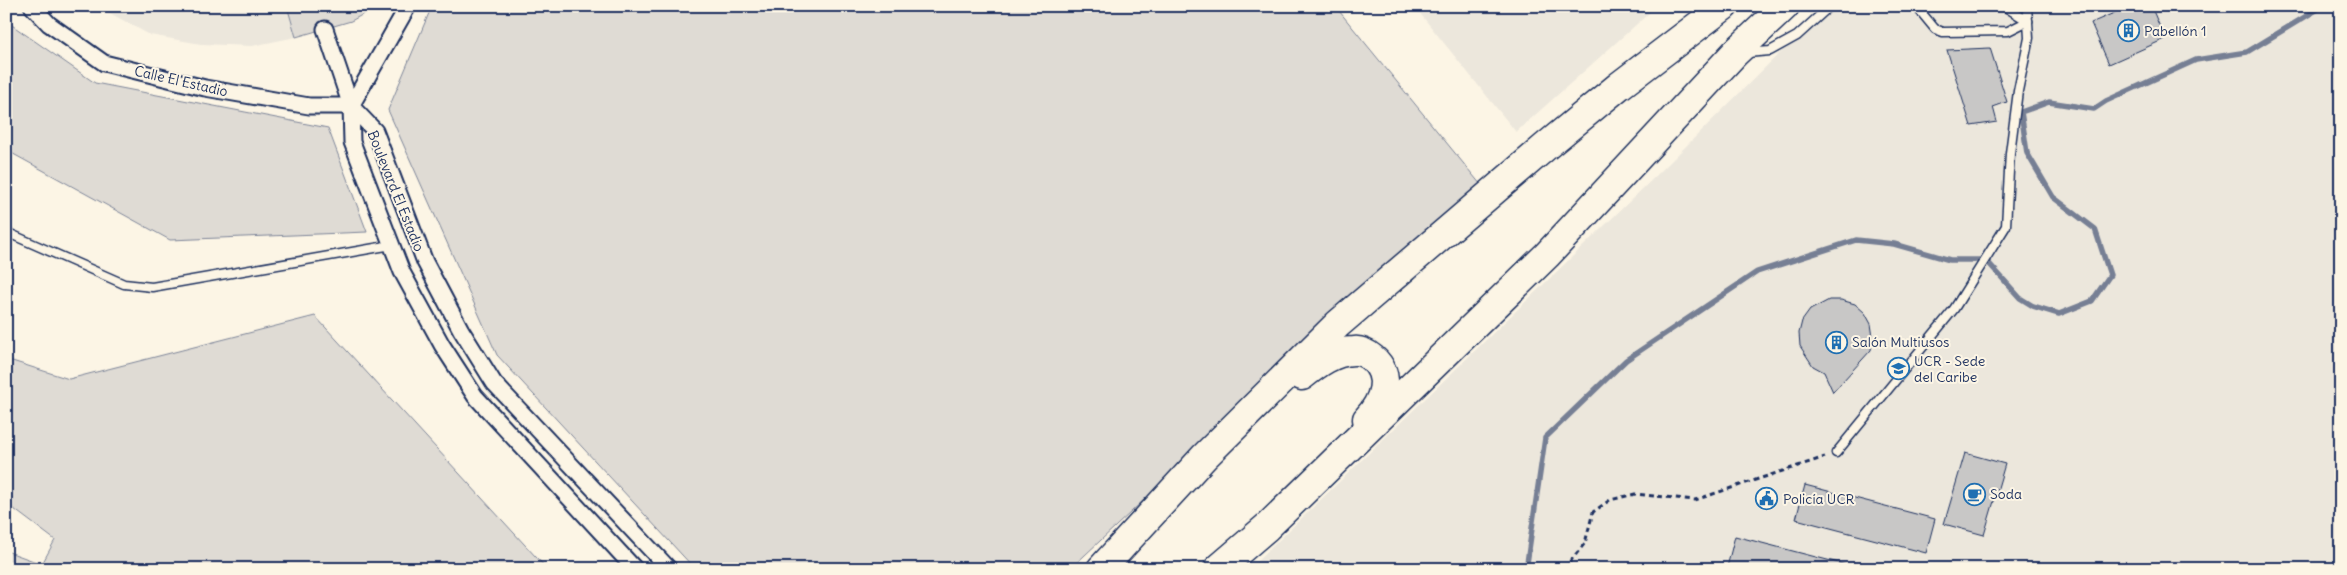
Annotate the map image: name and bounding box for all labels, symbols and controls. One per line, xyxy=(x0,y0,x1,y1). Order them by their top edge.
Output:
building icon: Pabellón 1 xyxy=(2116,19,2140,43)
place label: Pabellón 1 xyxy=(2144,22,2206,40)
street label: Calle El Estadio xyxy=(132,61,230,101)
street label: Boulevard El Estadio xyxy=(364,128,429,254)
building icon: Salón Multiusos xyxy=(1824,330,1848,354)
place label: Salón Multiusos xyxy=(1852,333,1949,351)
place label: UCR - Sede del Caribe xyxy=(1914,352,1985,386)
school or university icon: UCR - Sede del Caribe xyxy=(1886,357,1910,381)
cafe icon: Soda xyxy=(1962,482,1986,506)
place label: Soda xyxy=(1990,485,2022,503)
public building icon: Policía UCR xyxy=(1755,487,1779,511)
place label: Policía UCR xyxy=(1783,490,1855,508)

